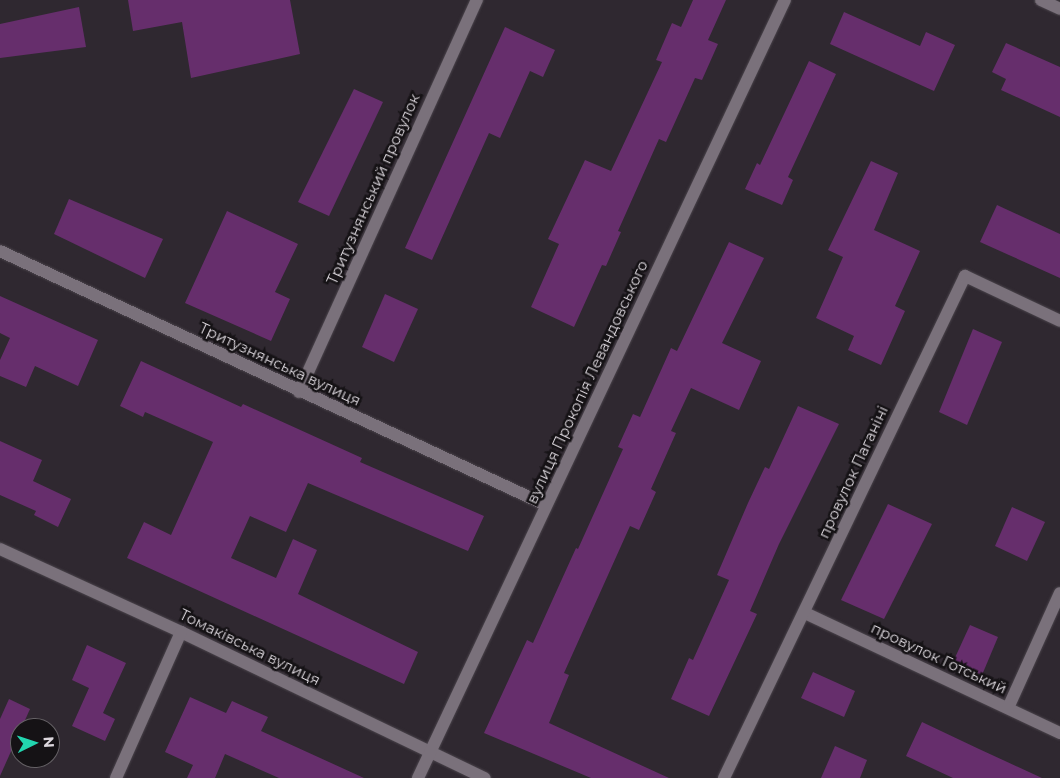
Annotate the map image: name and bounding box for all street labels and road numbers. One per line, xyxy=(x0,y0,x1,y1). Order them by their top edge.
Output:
street label: Тритузнянський провулок xyxy=(323,91,423,287)
street label: вулиця Прокопія Левандовського xyxy=(523,258,651,506)
street label: Тритузнянська вулиця xyxy=(196,319,364,409)
street label: провулок Паганіні xyxy=(814,403,892,541)
street label: Томаківська вулиця xyxy=(177,605,323,689)
street label: провулок Готський xyxy=(868,619,1010,697)

